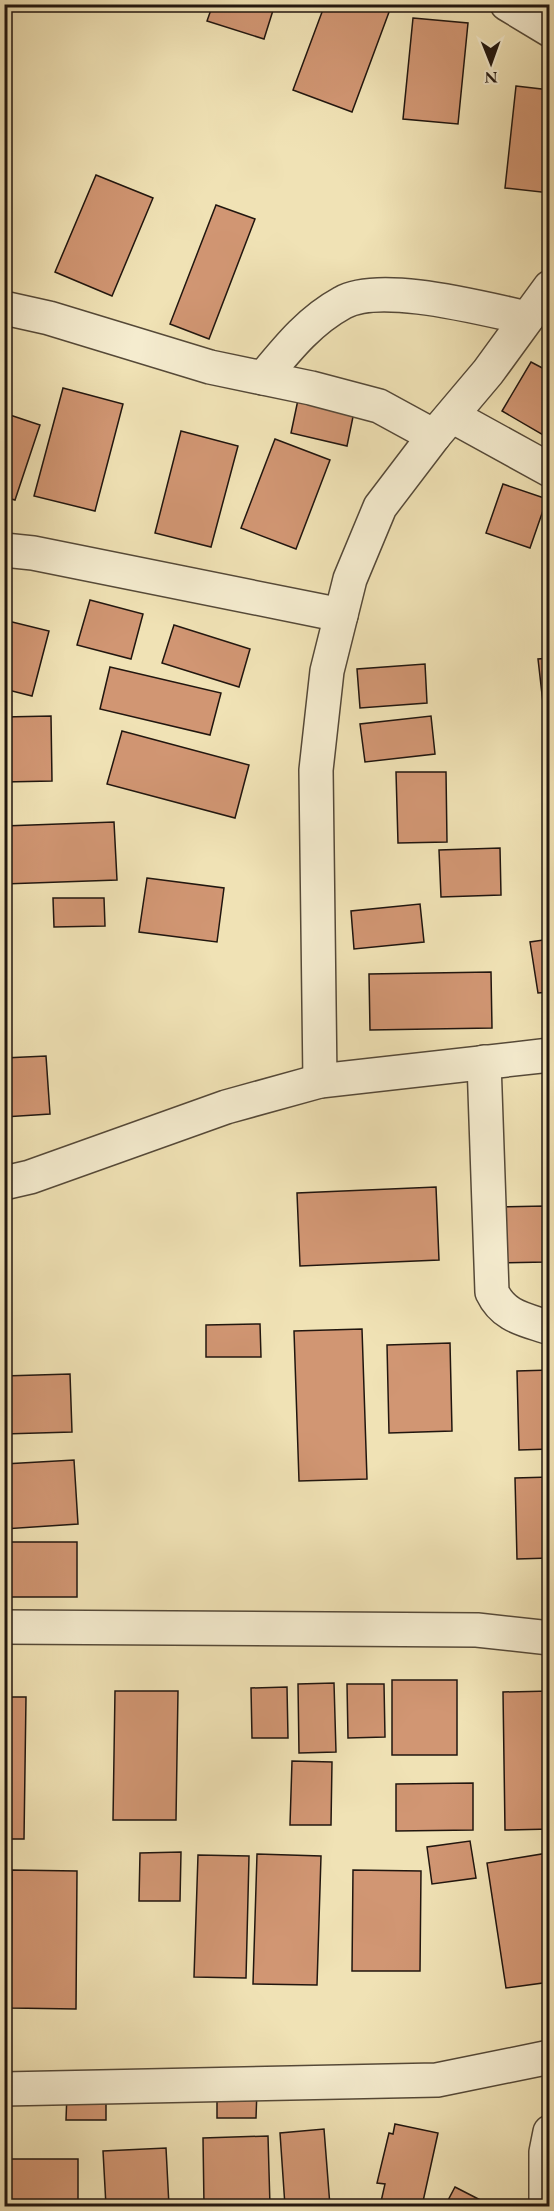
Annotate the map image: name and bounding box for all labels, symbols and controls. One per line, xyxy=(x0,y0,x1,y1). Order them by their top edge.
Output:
north arrow xyxy=(461,33,521,93)
text: N xyxy=(485,67,498,88)

